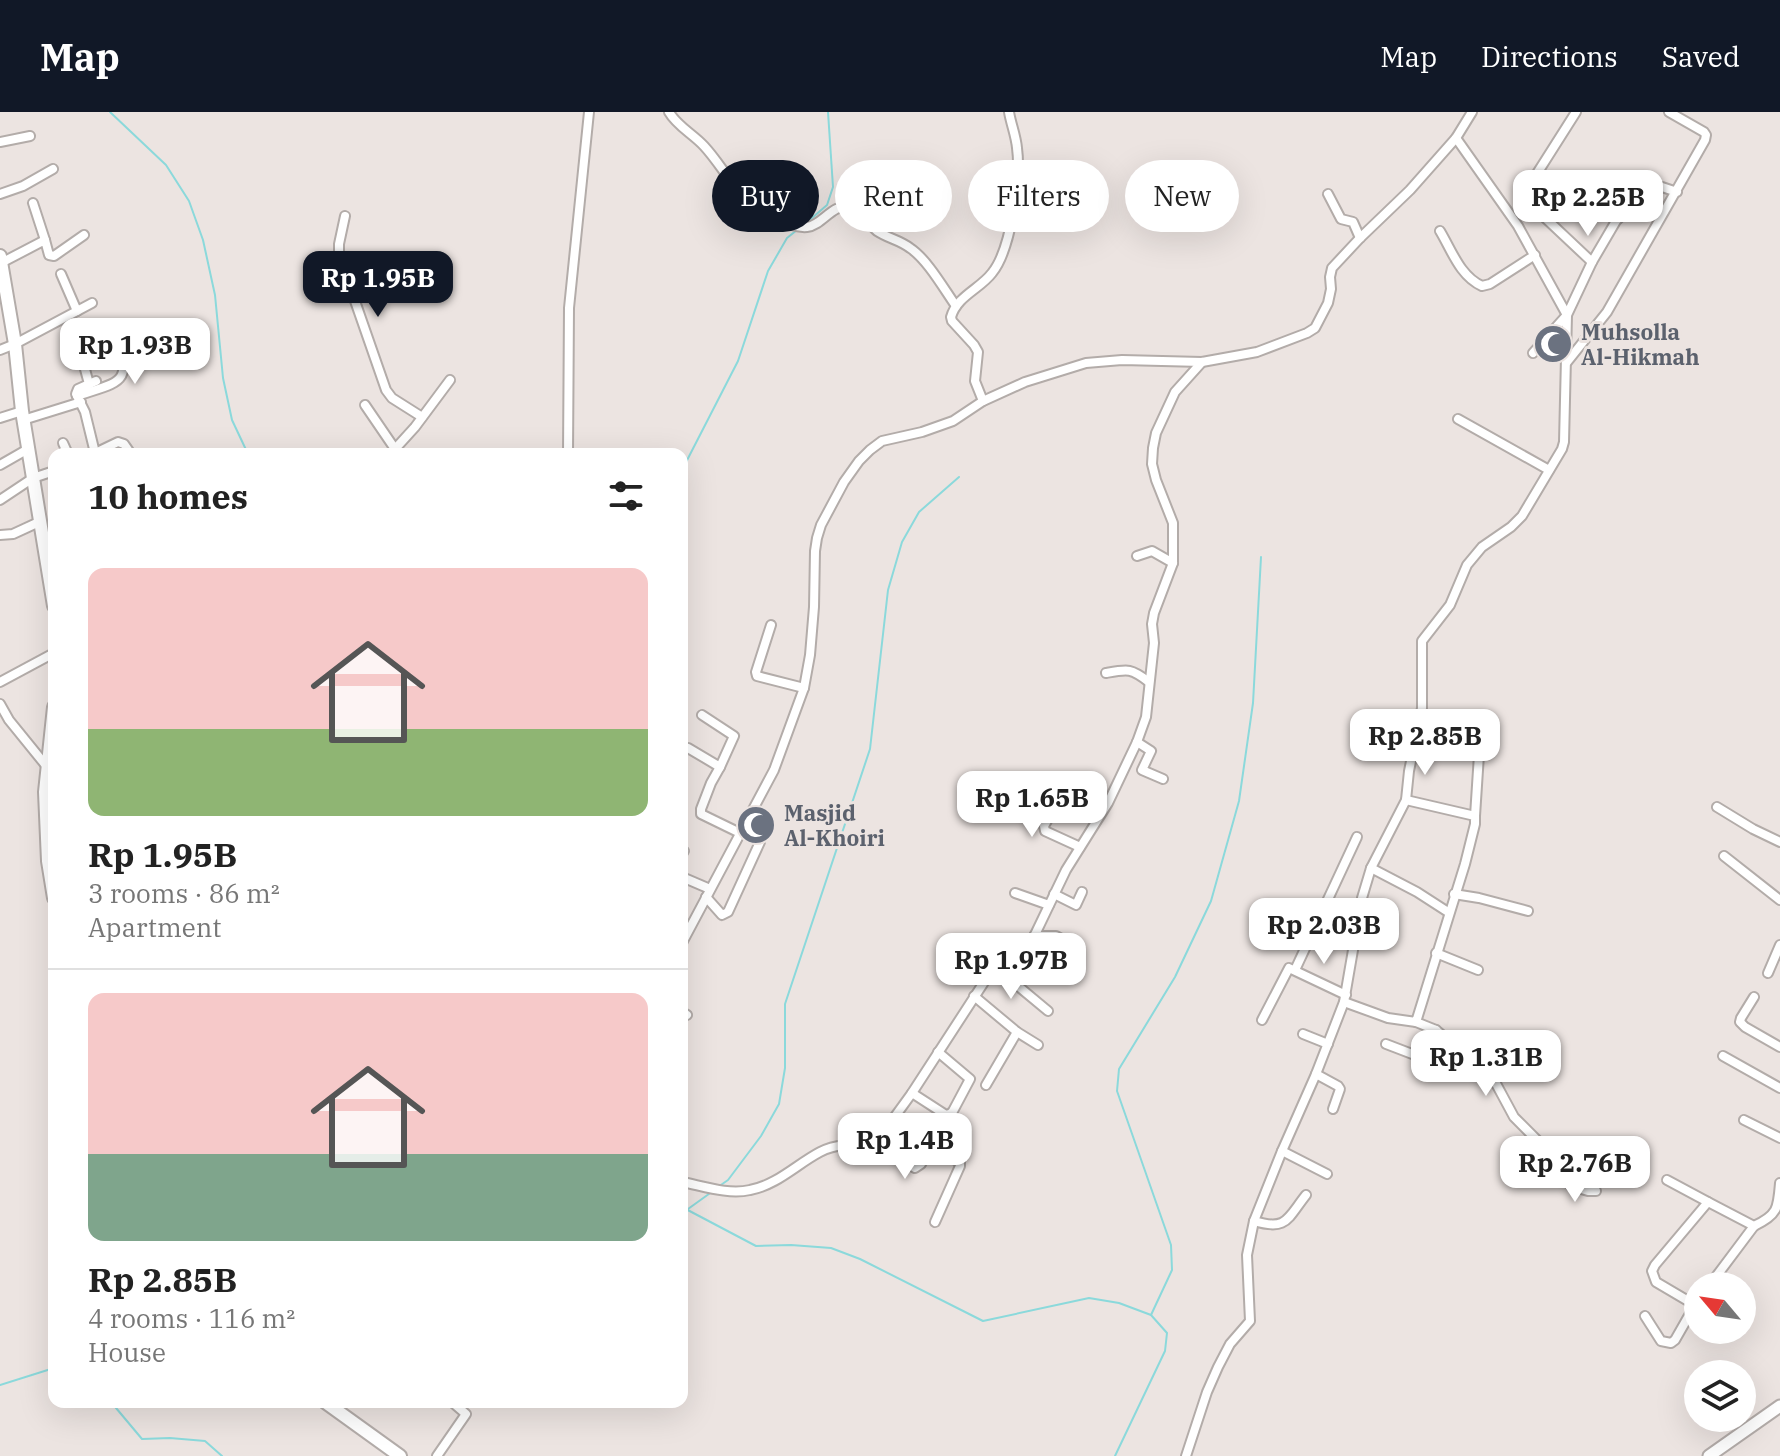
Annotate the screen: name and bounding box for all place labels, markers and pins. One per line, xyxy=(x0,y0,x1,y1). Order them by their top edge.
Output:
pin: Rp 2.25B xyxy=(1505,170,1671,238)
pin: Rp 1.95B xyxy=(295,251,461,319)
place label: Muhsolla Al-Hikmah xyxy=(1581,317,1699,371)
pin: Rp 1.93B xyxy=(52,318,218,386)
mosque icon: Muhsolla Al-Hikmah xyxy=(1532,323,1574,365)
pin: Rp 2.85B xyxy=(1342,709,1508,777)
pin: Rp 1.65B xyxy=(949,771,1115,839)
place label: Masjid Al-Khoiri xyxy=(784,798,885,852)
mosque icon: Masjid Al-Khoiri xyxy=(735,804,777,846)
pin: Rp 2.03B xyxy=(1241,898,1407,966)
pin: Rp 1.97B xyxy=(928,933,1094,1001)
pin: Rp 1.31B xyxy=(1403,1030,1569,1098)
pin: Rp 1.4B xyxy=(831,1113,979,1181)
pin: Rp 2.76B xyxy=(1492,1136,1658,1204)

